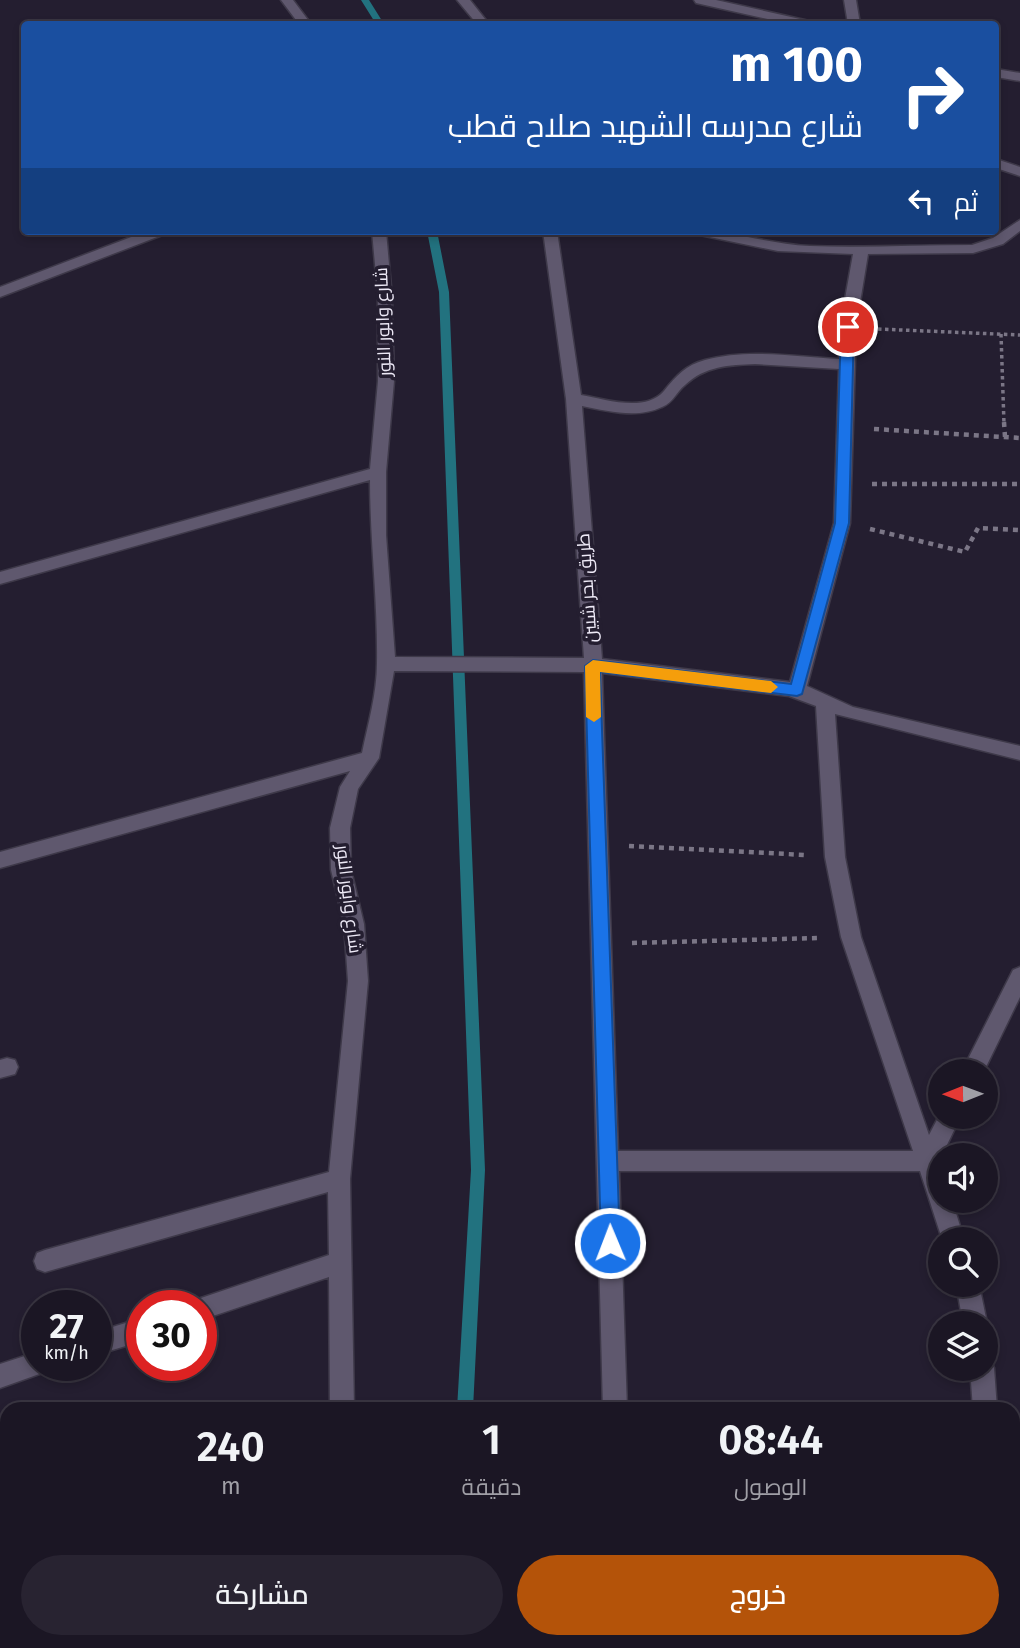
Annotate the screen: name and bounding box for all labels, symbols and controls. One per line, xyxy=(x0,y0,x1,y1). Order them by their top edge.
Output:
text: 100 m xyxy=(730,35,863,94)
icon: right xyxy=(887,49,978,140)
text: شارع مدرسه الشهيد صلاح قطب xyxy=(448,107,863,145)
icon: left xyxy=(902,182,940,220)
text: ثم xyxy=(954,187,978,218)
street label: شارع وابور النور xyxy=(370,267,397,378)
pin xyxy=(818,297,878,357)
icon: arrive xyxy=(829,308,867,346)
street label: طريق بحر شبين xyxy=(572,532,603,644)
street label: شارع وابور النور xyxy=(330,842,367,955)
north arrow xyxy=(928,1059,998,1129)
map controls xyxy=(928,1059,998,1381)
button: sound xyxy=(928,1143,998,1213)
position arrow xyxy=(573,1206,647,1280)
button: search xyxy=(928,1227,998,1297)
speed limit sign: 30 xyxy=(126,1290,217,1381)
text: 27 xyxy=(49,1305,84,1347)
button: layers xyxy=(928,1311,998,1381)
text: km/h xyxy=(44,1342,89,1364)
text: 1 xyxy=(482,1415,501,1465)
text: 08:44 xyxy=(718,1415,823,1465)
text: 240 xyxy=(197,1422,265,1472)
text: m xyxy=(221,1472,241,1500)
text: دقيقة xyxy=(462,1473,521,1501)
text: الوصول xyxy=(734,1473,807,1501)
button: مشاركة xyxy=(21,1555,503,1635)
button: خروج xyxy=(517,1555,999,1635)

